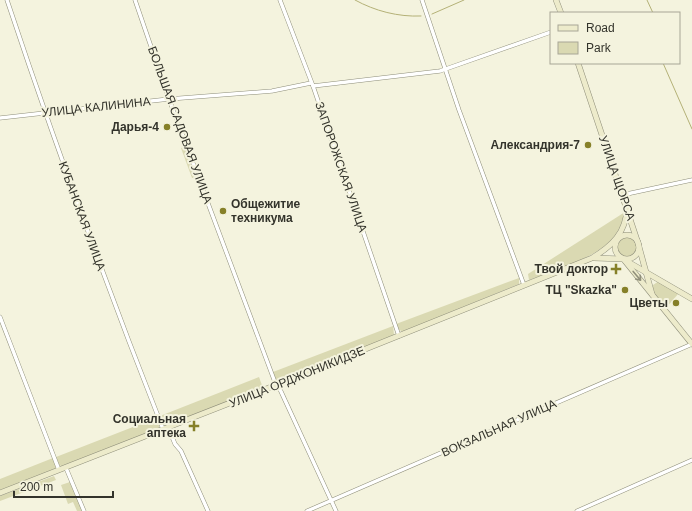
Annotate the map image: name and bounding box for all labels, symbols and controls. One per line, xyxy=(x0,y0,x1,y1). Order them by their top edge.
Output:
legend xyxy=(550,12,680,64)
text: Road xyxy=(586,21,615,35)
text: Park xyxy=(586,41,612,55)
street label: БОЛЬШАЯ САДОВАЯ УЛИЦА xyxy=(145,45,215,205)
street label: УЛИЦА КАЛИНИНА xyxy=(41,94,151,120)
street label: ЗАПОРОЖСКАЯ УЛИЦА xyxy=(312,100,370,234)
place label: Дарья-4 xyxy=(111,120,159,134)
marker: Дарья-4 xyxy=(162,122,172,132)
street label: УЛИЦА ЩОРСА xyxy=(596,134,638,222)
place label: Александрия-7 xyxy=(491,138,580,152)
marker: Александрия-7 xyxy=(583,140,593,150)
street label: КУБАНСКАЯ УЛИЦА xyxy=(56,159,108,273)
place label: Общежитие техникума xyxy=(231,197,301,225)
marker: Общежитие техникума xyxy=(218,206,228,216)
place label: Твой доктор xyxy=(535,262,608,276)
marker: Твой доктор xyxy=(611,264,621,274)
one-way arrow xyxy=(633,271,642,282)
place label: ТЦ "Skazka" xyxy=(545,283,617,297)
marker: ТЦ "Skazka" xyxy=(620,285,630,295)
place label: Цветы xyxy=(629,296,668,310)
marker: Цветы xyxy=(671,298,681,308)
street label: УЛИЦА ОРДЖОНИКИДЗЕ xyxy=(227,343,367,411)
street label: ВОКЗАЛЬНАЯ УЛИЦА xyxy=(439,396,559,460)
place label: Социальная аптека xyxy=(113,412,186,440)
marker: Социальная аптека xyxy=(189,421,199,431)
scale bar xyxy=(14,473,113,499)
text: 200 m xyxy=(20,480,53,494)

